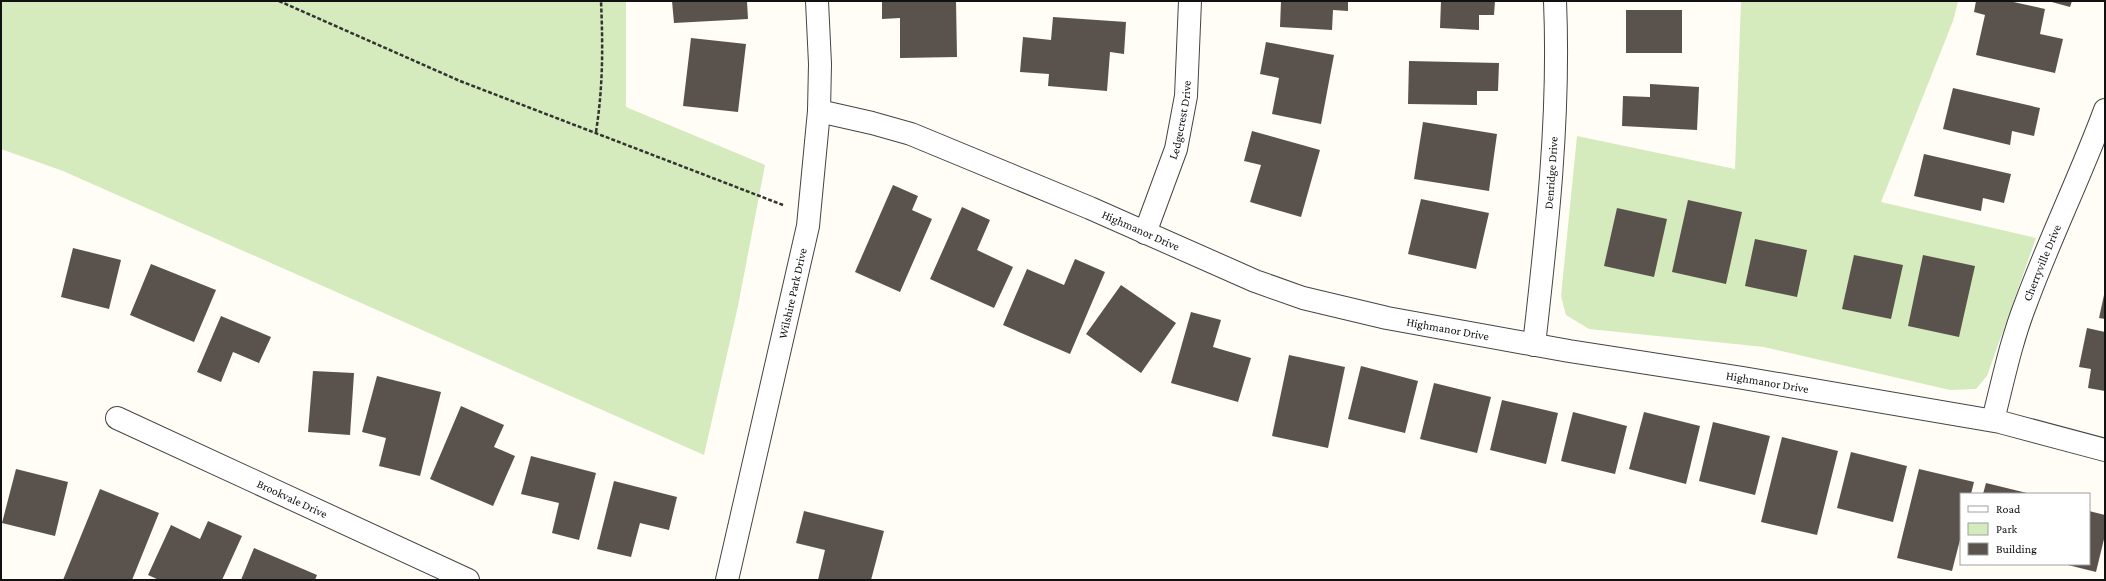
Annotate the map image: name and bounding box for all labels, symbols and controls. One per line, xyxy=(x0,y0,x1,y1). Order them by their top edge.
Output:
street label: Ledgecrest Drive xyxy=(1166,80,1194,161)
street label: Denridge Drive xyxy=(1541,136,1561,210)
street label: Highmanor Drive xyxy=(1100,207,1182,254)
street label: Cherryville Drive xyxy=(2020,222,2064,303)
street label: Wilshire Park Drive xyxy=(775,247,810,340)
street label: Highmanor Drive xyxy=(1405,315,1490,343)
street label: Highmanor Drive xyxy=(1725,368,1810,396)
street label: Brookvale Drive xyxy=(255,477,330,521)
legend xyxy=(1960,493,2090,565)
text: Road xyxy=(1996,502,2021,516)
text: Park xyxy=(1996,522,2018,536)
text: Building xyxy=(1996,542,2037,556)

